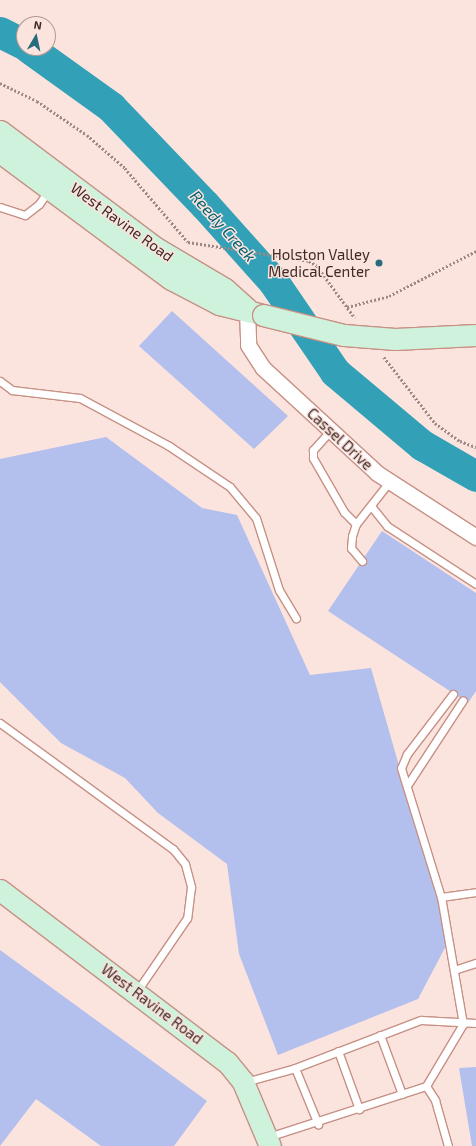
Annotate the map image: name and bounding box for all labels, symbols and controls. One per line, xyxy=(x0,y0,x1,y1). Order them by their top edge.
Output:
north arrow xyxy=(16,16,56,56)
text: N xyxy=(33,18,43,32)
street label: West Ravine Road xyxy=(67,179,177,265)
water label: Reedy Creek xyxy=(186,186,260,266)
place label: Holston Valley Medical Center xyxy=(268,245,370,280)
marker: Holston Valley Medical Center xyxy=(373,257,385,269)
street label: Cassel Drive xyxy=(303,404,377,474)
street label: West Ravine Road xyxy=(98,960,206,1048)

